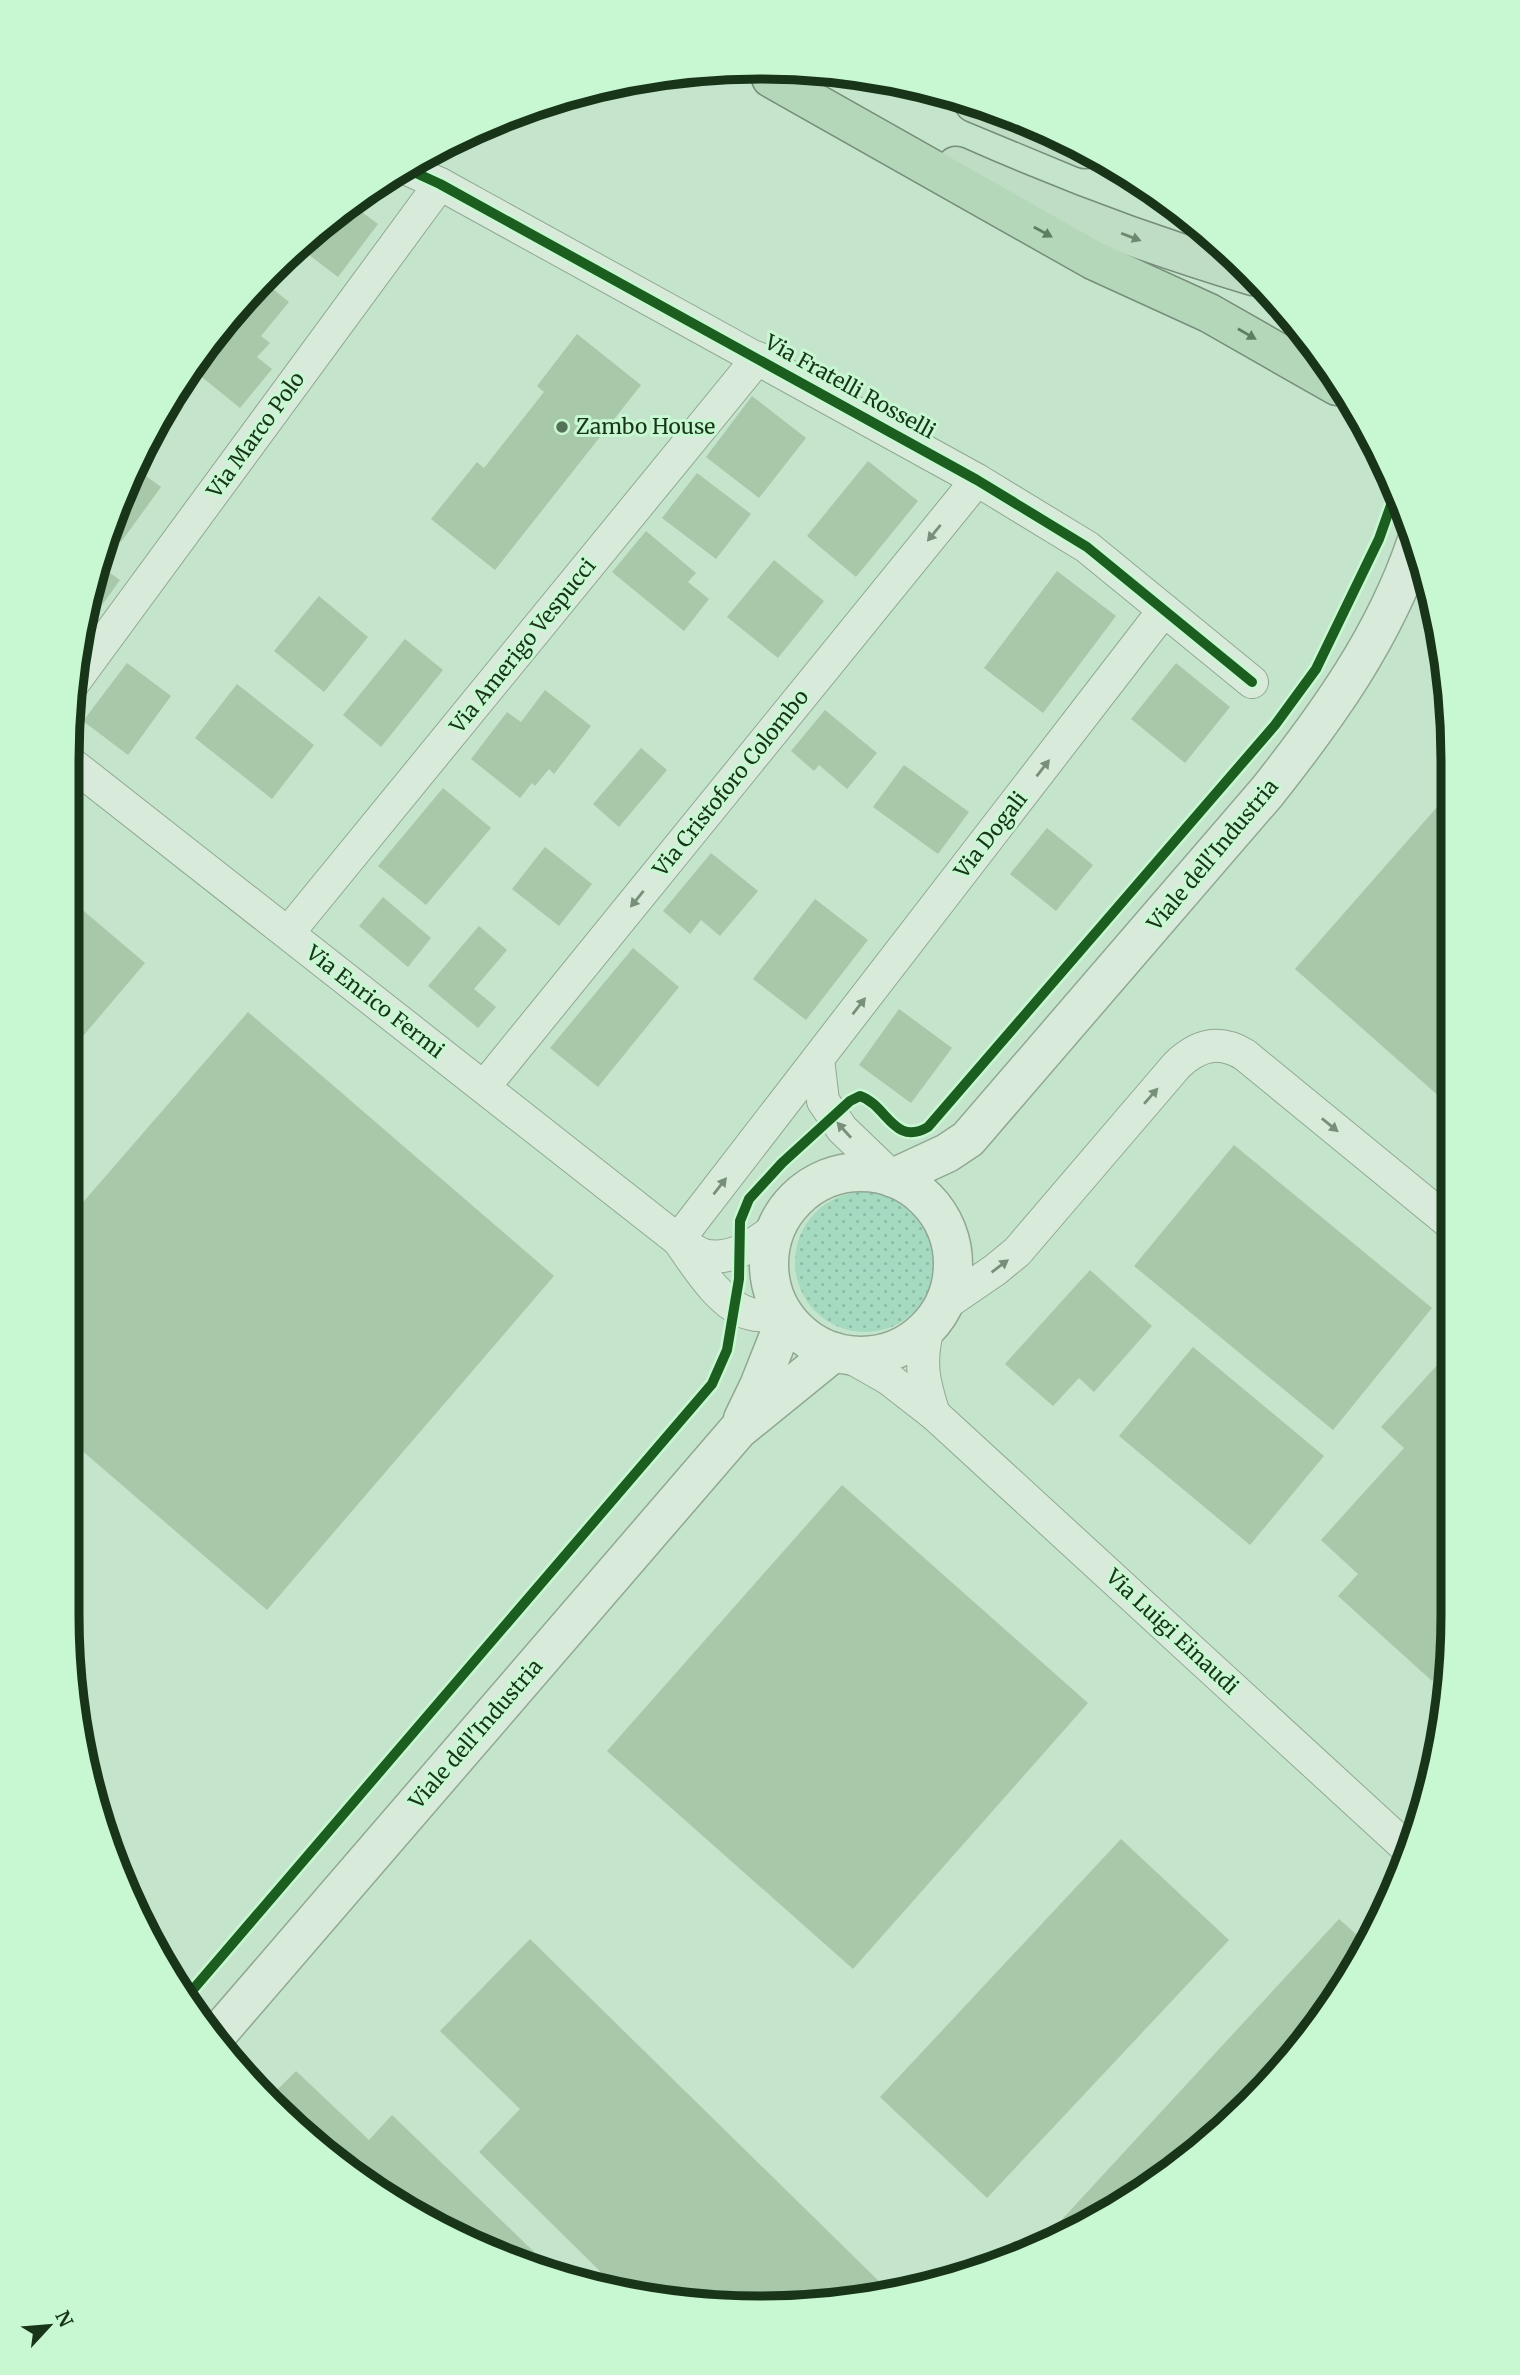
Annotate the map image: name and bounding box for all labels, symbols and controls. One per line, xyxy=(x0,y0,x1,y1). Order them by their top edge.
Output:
one-way arrow xyxy=(1034,226,1053,238)
one-way arrow xyxy=(1121,231,1142,242)
street label: Via Fratelli Rosselli xyxy=(759,328,940,445)
one-way arrow xyxy=(1237,328,1256,340)
street label: Via Marco Polo xyxy=(200,366,310,504)
place label: Zambo House xyxy=(576,413,715,440)
marker: Zambo House xyxy=(554,419,570,435)
one-way arrow xyxy=(927,523,942,541)
street label: Via Amerigo Vespucci xyxy=(443,553,602,739)
street label: Via Cristoforo Colombo xyxy=(646,684,814,882)
one-way arrow xyxy=(1035,759,1050,777)
street label: Viale dell'Industria xyxy=(1141,773,1284,937)
street label: Via Dogali xyxy=(948,786,1033,884)
one-way arrow xyxy=(629,890,644,908)
street label: Via Enrico Fermi xyxy=(300,939,450,1064)
one-way arrow xyxy=(851,997,865,1015)
one-way arrow xyxy=(1143,1088,1158,1105)
one-way arrow xyxy=(1322,1117,1339,1132)
one-way arrow xyxy=(836,1121,852,1139)
one-way arrow xyxy=(712,1177,726,1195)
one-way arrow xyxy=(991,1260,1009,1274)
street label: Via Luigi Einaudi xyxy=(1100,1563,1244,1700)
street label: Viale dell'Industria xyxy=(403,1653,548,1815)
north arrow xyxy=(14,2291,84,2361)
text: N xyxy=(50,2307,78,2331)

